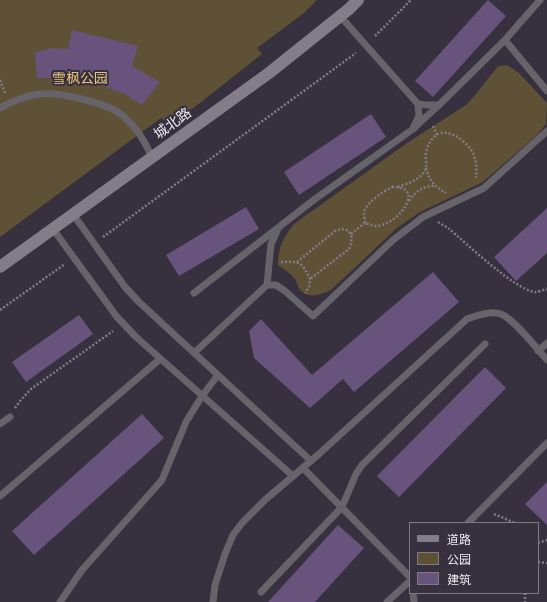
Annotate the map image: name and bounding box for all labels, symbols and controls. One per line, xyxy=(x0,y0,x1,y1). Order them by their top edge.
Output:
park label: 雪枫公园 xyxy=(52,71,108,87)
street label: 城北路 xyxy=(151,105,195,143)
legend xyxy=(409,522,539,594)
text: 道路 xyxy=(447,533,471,547)
text: 公园 xyxy=(447,553,471,567)
text: 建筑 xyxy=(447,573,471,587)

